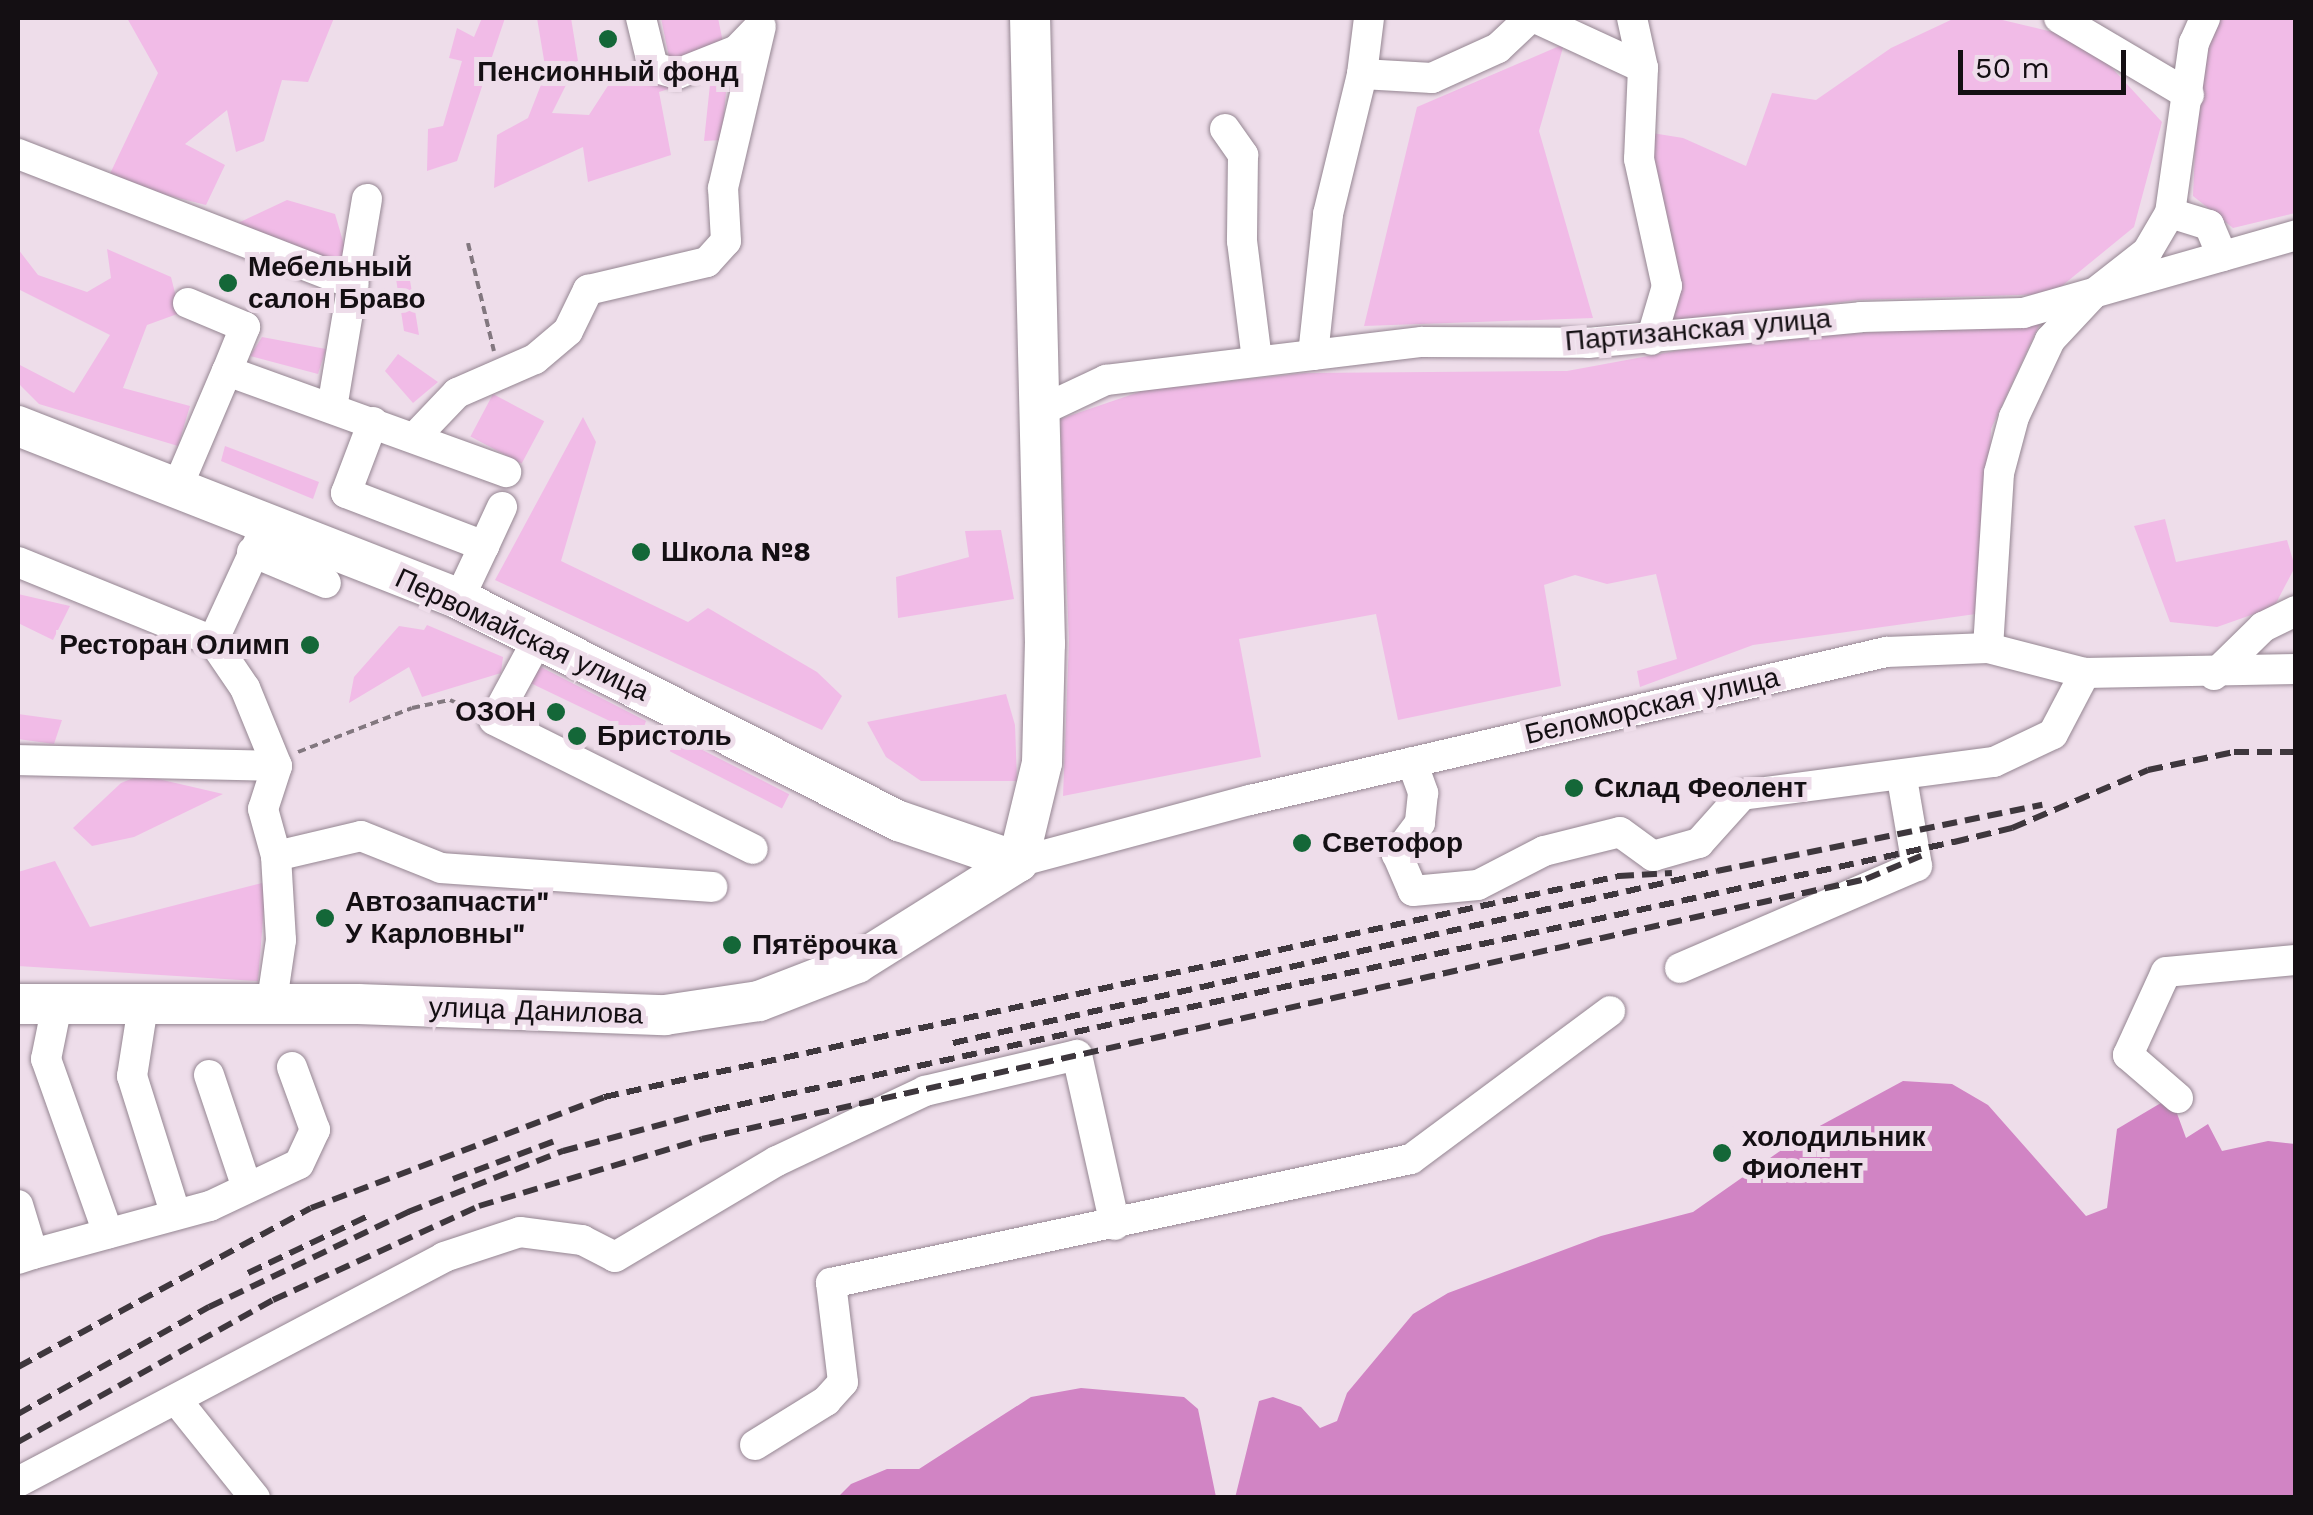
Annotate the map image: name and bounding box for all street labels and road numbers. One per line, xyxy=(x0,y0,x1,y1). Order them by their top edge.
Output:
street label: Партизанская улица xyxy=(1563,302,1833,358)
street label: Первомайская улица xyxy=(390,561,654,709)
street label: Беломорская улица xyxy=(1522,660,1782,752)
street label: улица Данилова xyxy=(428,990,644,1032)

